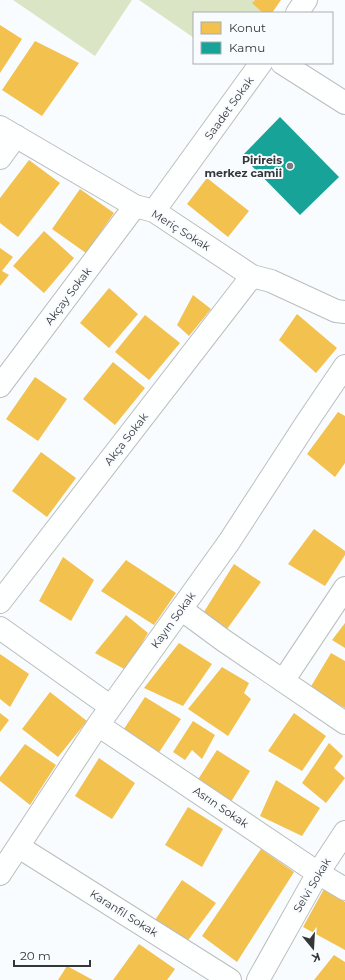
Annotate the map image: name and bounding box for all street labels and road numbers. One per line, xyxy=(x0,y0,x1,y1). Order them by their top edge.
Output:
street label: Saadet Sokak xyxy=(201,73,257,142)
street label: Meriç Sokak xyxy=(149,206,213,254)
street label: Akçay Sokak xyxy=(42,264,95,328)
street label: Akça Sokak xyxy=(101,410,151,468)
street label: Kayın Sokak xyxy=(148,589,198,651)
street label: Asrın Sokak xyxy=(191,783,252,831)
street label: Selvi Sokak xyxy=(290,855,334,915)
street label: Karanfil Sokak xyxy=(87,886,161,940)

